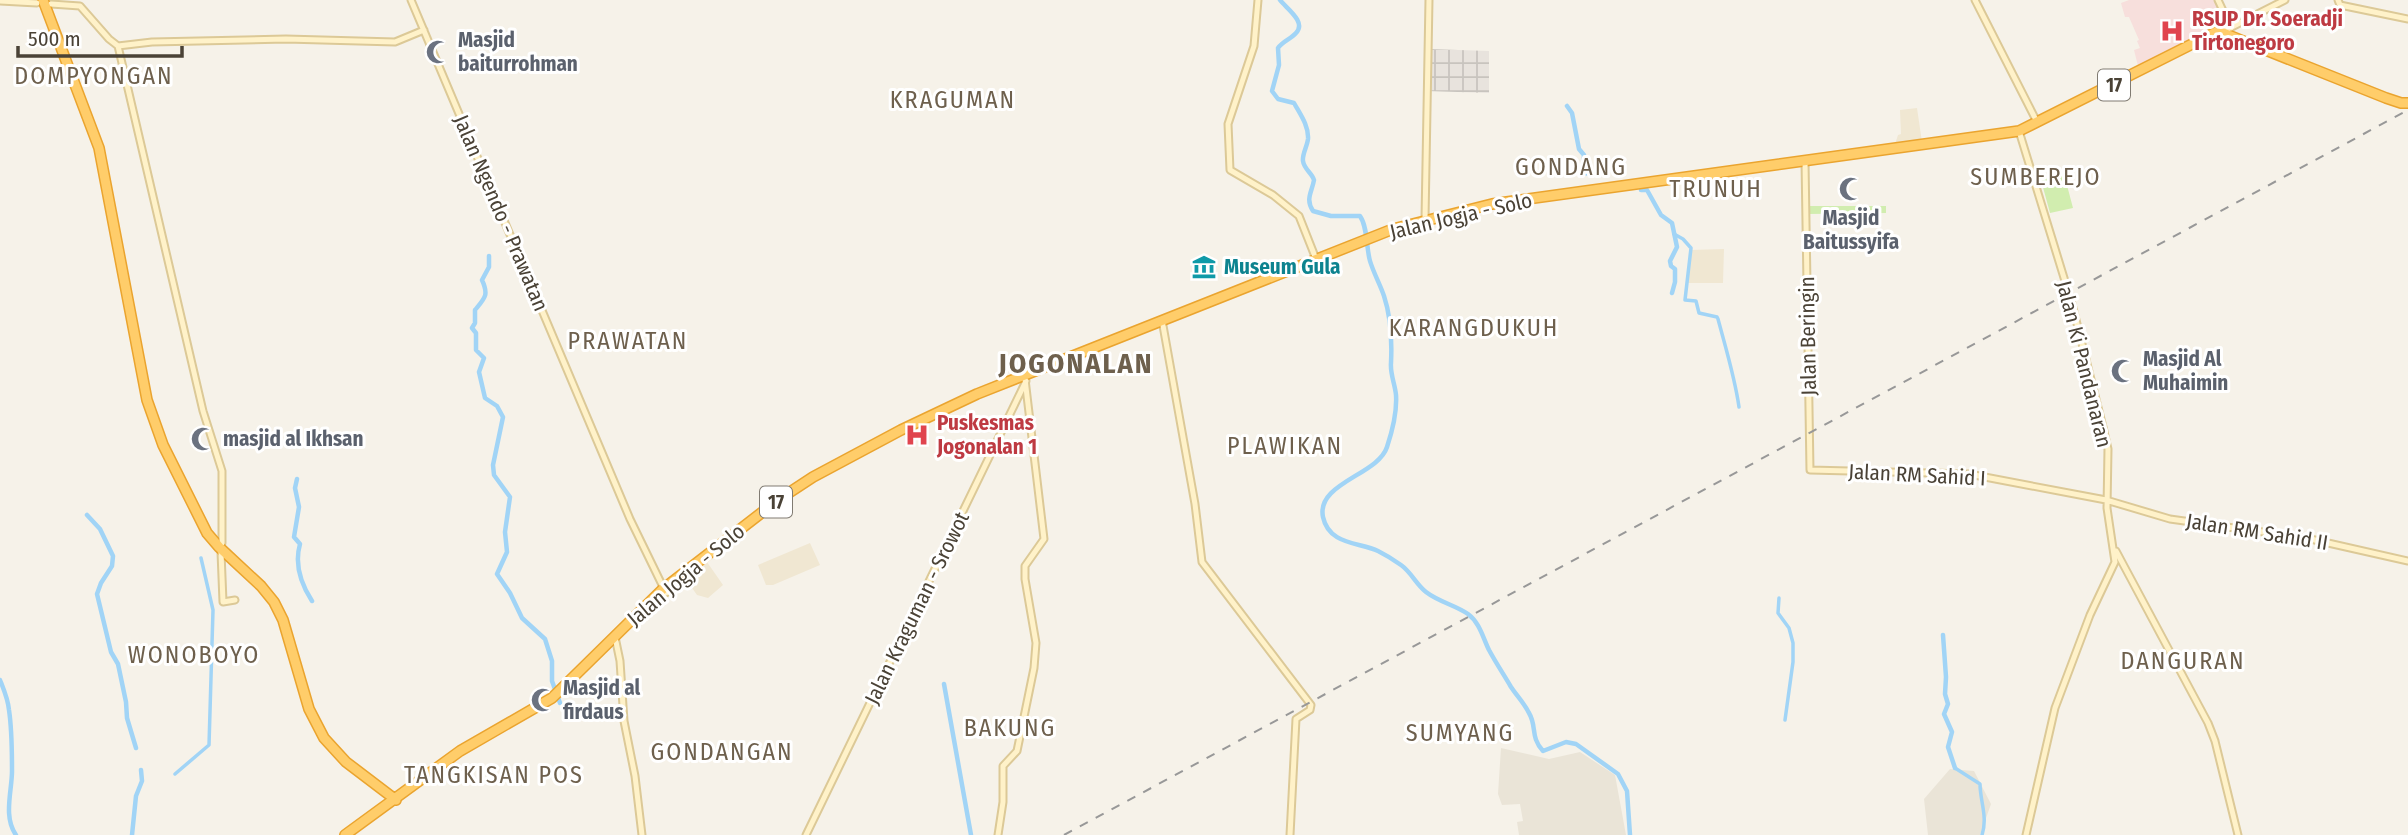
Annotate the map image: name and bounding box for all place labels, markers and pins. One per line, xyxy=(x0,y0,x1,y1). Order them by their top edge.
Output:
place label: RSUP Dr. Soeradji Tirtonegoro xyxy=(2192,6,2343,56)
hospital icon: RSUP Dr. Soeradji Tirtonegoro xyxy=(2158,17,2186,45)
place label: Masjid baiturrohman xyxy=(458,27,578,77)
mosque icon: Masjid baiturrohman xyxy=(424,38,452,66)
mosque icon: Masjid Baitussyifa xyxy=(1837,175,1865,203)
place label: Masjid Baitussyifa xyxy=(1803,205,1899,255)
museum icon: Museum Gula xyxy=(1190,253,1218,281)
place label: Museum Gula xyxy=(1224,254,1341,280)
place label: Masjid Al Muhaimin xyxy=(2143,346,2228,396)
mosque icon: Masjid Al Muhaimin xyxy=(2109,357,2137,385)
place label: Puskesmas Jogonalan 1 xyxy=(936,410,1037,460)
hospital icon: Puskesmas Jogonalan 1 xyxy=(903,421,931,449)
mosque icon: masjid al Ikhsan xyxy=(189,425,217,453)
place label: masjid al Ikhsan xyxy=(223,426,363,452)
place label: Masjid al firdaus xyxy=(563,675,641,725)
mosque icon: Masjid al firdaus xyxy=(529,686,557,714)

